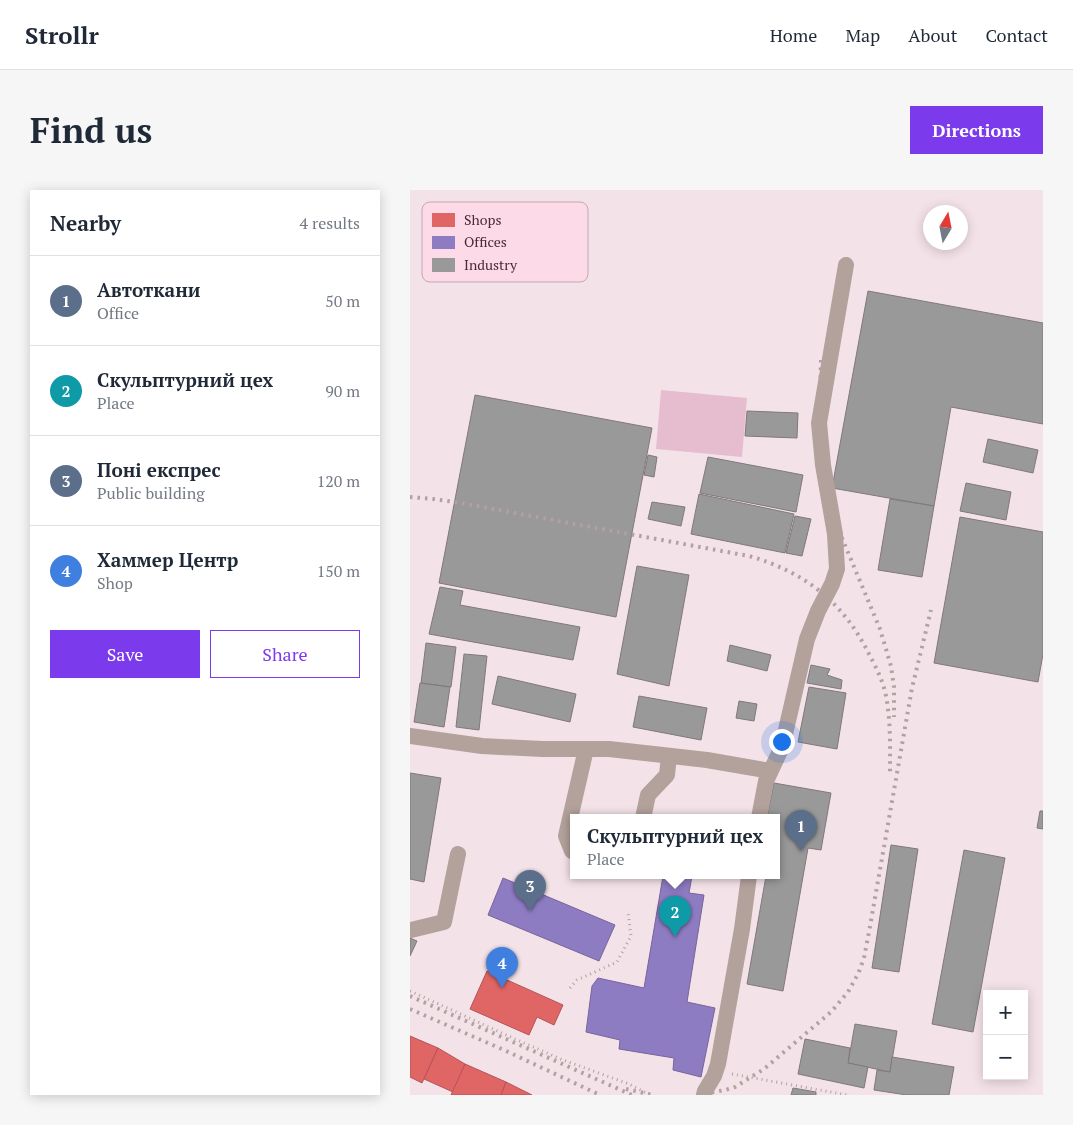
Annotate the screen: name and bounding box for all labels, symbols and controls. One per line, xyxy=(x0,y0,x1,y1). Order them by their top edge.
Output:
text: Strollr xyxy=(25,19,99,51)
text: Home xyxy=(770,23,817,47)
text: Map xyxy=(845,23,880,47)
text: About xyxy=(908,23,957,47)
text: Contact xyxy=(985,23,1048,47)
button: Directions xyxy=(910,106,1043,154)
text: Find us xyxy=(30,107,152,153)
legend xyxy=(422,202,588,282)
north arrow xyxy=(923,205,968,250)
text: Nearby xyxy=(50,209,121,237)
text: Shops xyxy=(464,210,501,229)
text: 4 results xyxy=(300,212,360,234)
text: Offices xyxy=(464,232,507,251)
text: Industry xyxy=(464,255,518,274)
text: Автоткани xyxy=(97,277,201,302)
text: 1 xyxy=(61,290,71,312)
text: 50 m xyxy=(325,290,360,312)
text: Office xyxy=(97,302,139,324)
text: Скульптурний цех xyxy=(97,367,273,392)
text: 2 xyxy=(61,380,71,402)
text: 90 m xyxy=(325,380,360,402)
text: Place xyxy=(97,392,135,414)
text: Поні експрес xyxy=(97,457,221,482)
text: 3 xyxy=(61,470,71,492)
text: 120 m xyxy=(317,470,360,492)
text: Public building xyxy=(97,482,205,504)
text: Хаммер Центр xyxy=(97,547,238,572)
text: 4 xyxy=(61,560,71,582)
text: 150 m xyxy=(317,560,360,582)
text: Shop xyxy=(97,572,133,594)
button: Save xyxy=(50,630,200,678)
button: Share xyxy=(210,630,360,678)
your location xyxy=(769,729,795,755)
pin: 1 xyxy=(785,810,817,851)
popup xyxy=(570,814,780,879)
text: Скульптурний цех xyxy=(587,823,763,848)
text: Place xyxy=(587,848,625,870)
pin: 3 xyxy=(514,870,546,911)
pin: 2 xyxy=(659,896,691,937)
pin: 4 xyxy=(486,947,518,988)
map controls xyxy=(983,990,1028,1080)
button: + xyxy=(983,990,1028,1035)
button: − xyxy=(983,1035,1028,1080)

